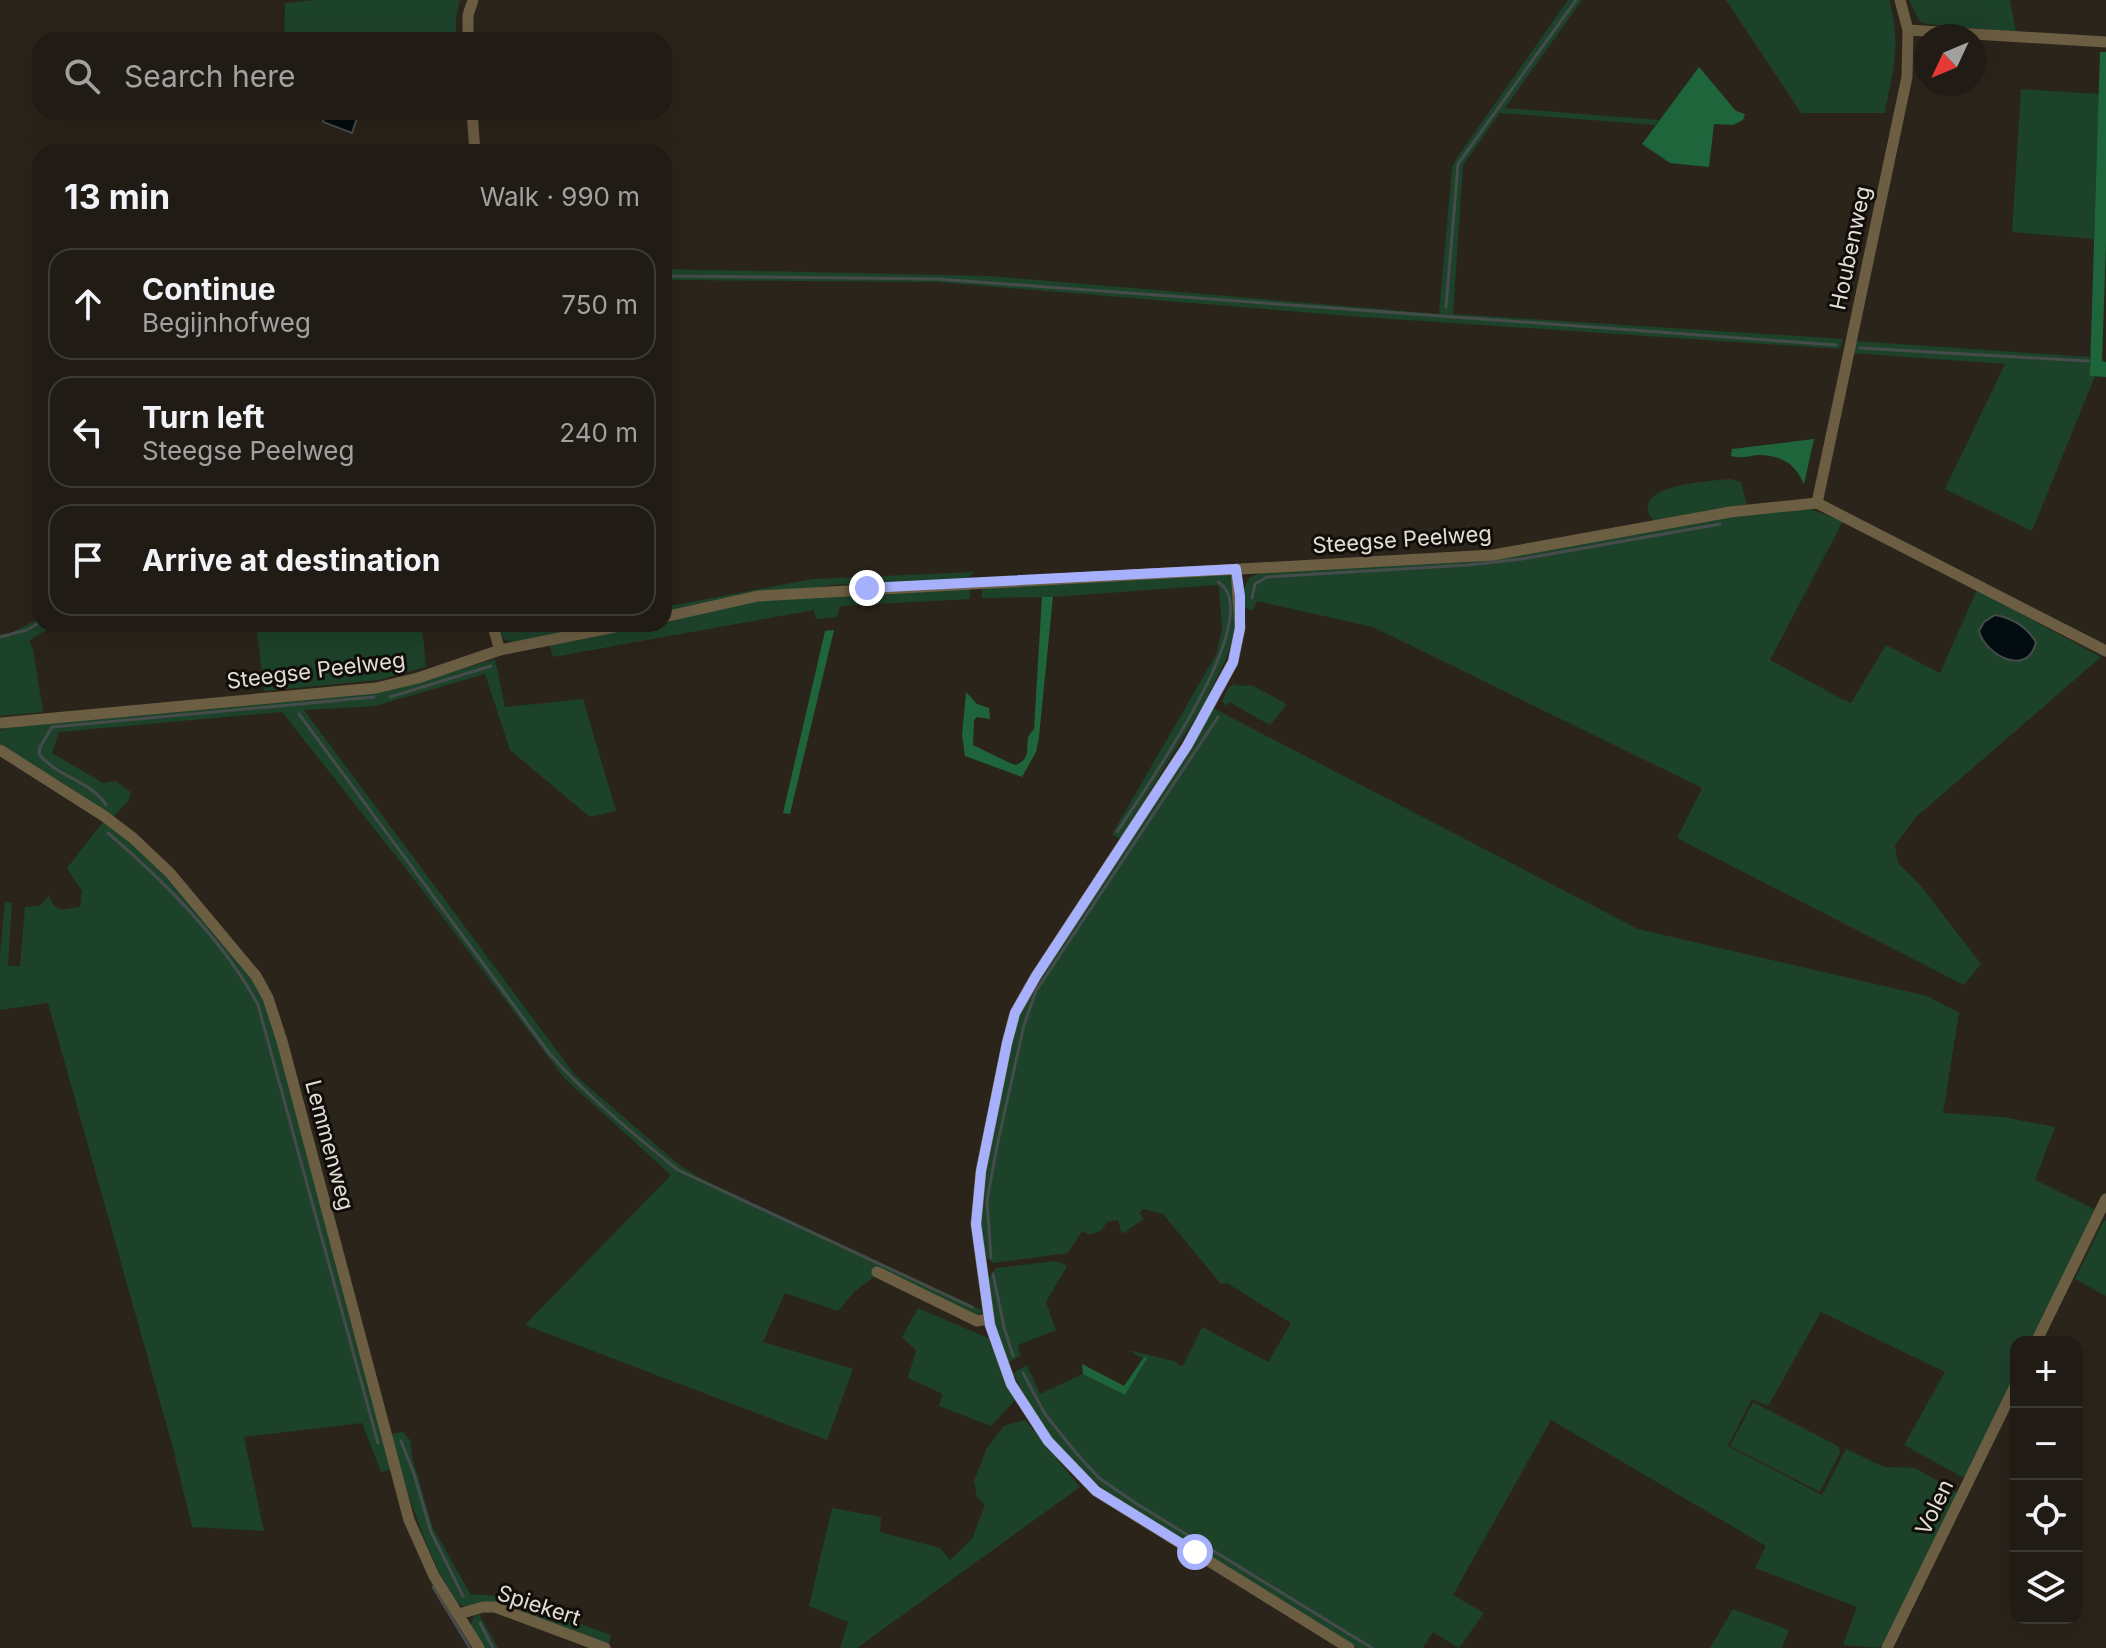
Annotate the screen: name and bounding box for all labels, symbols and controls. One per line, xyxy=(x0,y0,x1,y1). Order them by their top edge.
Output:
north arrow xyxy=(1914,24,1986,96)
search box xyxy=(32,32,672,120)
icon: search xyxy=(60,54,104,98)
text: Search here xyxy=(124,58,296,94)
text: 13 min xyxy=(64,176,170,217)
text: Walk · 990 m xyxy=(480,181,640,212)
street label: Houbenweg xyxy=(1824,184,1876,312)
text: Continue xyxy=(142,271,276,307)
icon: ahead xyxy=(66,282,110,326)
text: 750 m xyxy=(561,289,638,320)
text: Begijnhofweg xyxy=(142,307,311,338)
text: Turn left xyxy=(142,399,264,435)
icon: left xyxy=(66,410,110,454)
text: 240 m xyxy=(559,417,638,448)
text: Steegse Peelweg xyxy=(142,435,354,466)
street label: Steegse Peelweg xyxy=(1311,520,1493,558)
icon: arrive xyxy=(66,538,110,582)
text: Arrive at destination xyxy=(142,542,440,578)
route end xyxy=(849,570,885,606)
street label: Steegse Peelweg xyxy=(225,646,407,694)
street label: Lemmenweg xyxy=(300,1077,360,1213)
map controls xyxy=(2010,1336,2082,1624)
button: + xyxy=(2010,1336,2082,1408)
button: − xyxy=(2010,1408,2082,1480)
street label: Volen xyxy=(1910,1475,1958,1539)
button: locate xyxy=(2010,1480,2082,1552)
route start xyxy=(1177,1534,1213,1570)
button: layers xyxy=(2010,1552,2082,1624)
street label: Spiekert xyxy=(494,1579,584,1631)

